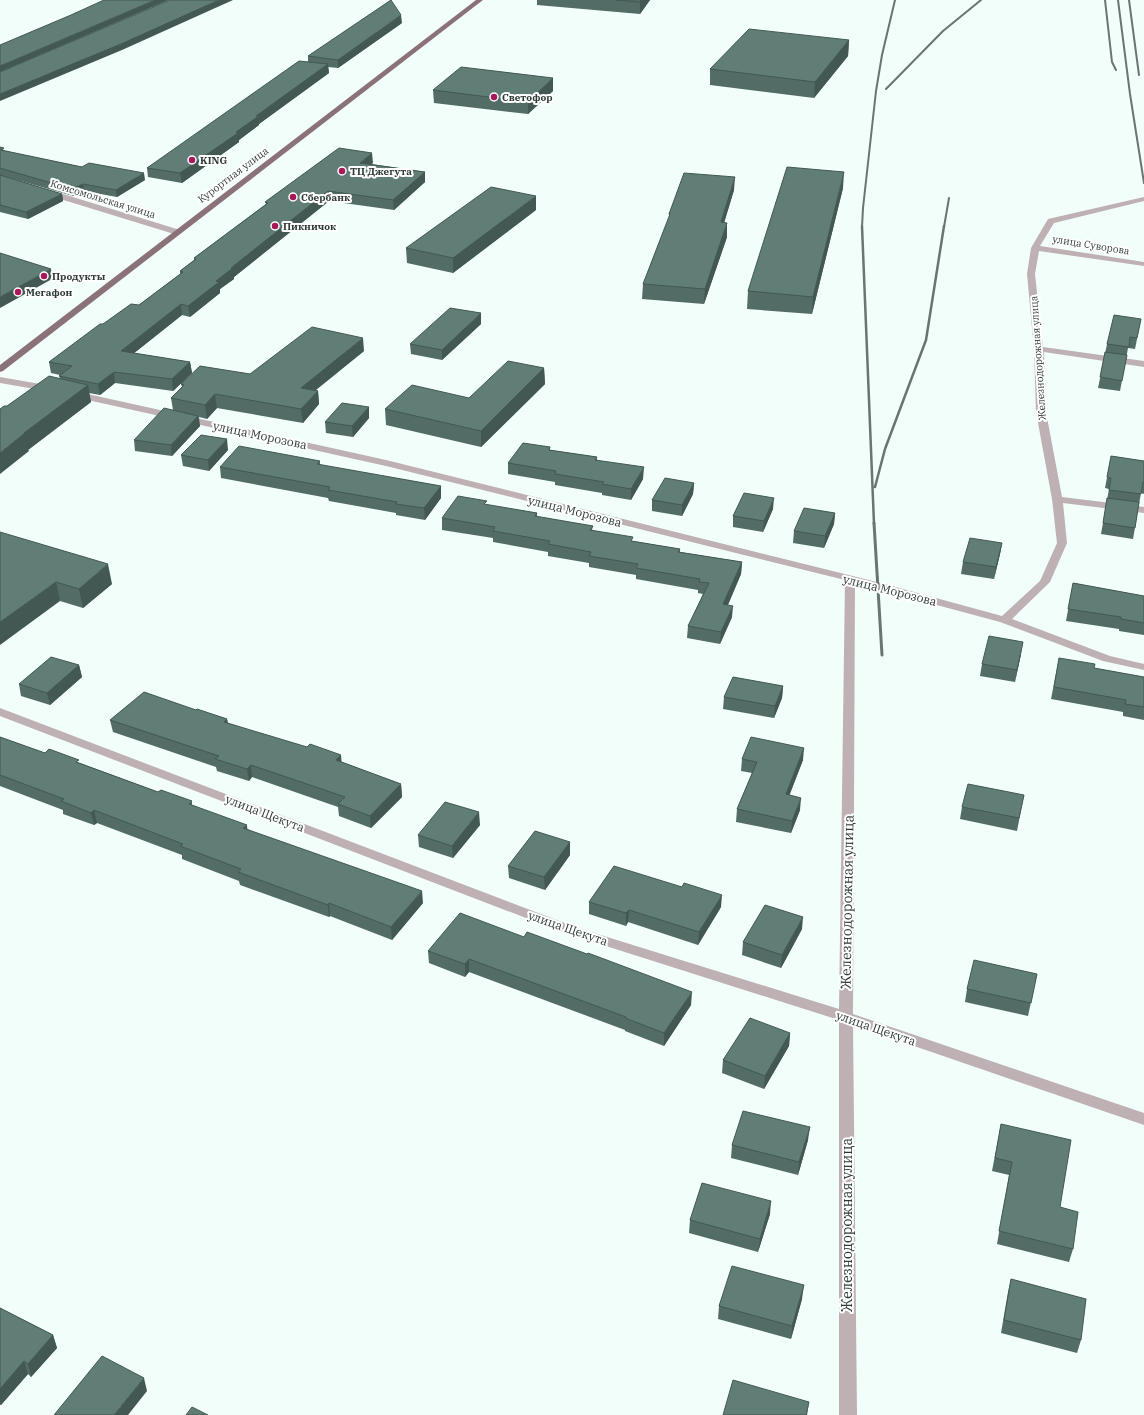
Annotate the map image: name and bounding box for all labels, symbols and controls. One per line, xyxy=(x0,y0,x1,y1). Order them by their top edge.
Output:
place label: Светофор xyxy=(502,91,553,104)
marker: Светофор xyxy=(489,92,499,102)
street label: Курортная улица xyxy=(195,144,271,206)
place label: KING xyxy=(200,154,227,167)
marker: KING xyxy=(187,155,197,165)
place label: ТЦ Джегута xyxy=(350,165,412,178)
marker: ТЦ Джегута xyxy=(337,166,347,176)
street label: Комсомольская улица xyxy=(49,177,158,221)
place label: Сбербанк xyxy=(301,191,350,204)
marker: Сбербанк xyxy=(288,192,298,202)
place label: Пикничок xyxy=(283,220,336,233)
marker: Пикничок xyxy=(270,221,280,231)
street label: улица Суворова xyxy=(1051,232,1131,258)
place label: Продукты xyxy=(52,270,106,283)
marker: Продукты xyxy=(39,271,49,281)
place label: Мегафон xyxy=(26,286,73,299)
marker: Мегафон xyxy=(13,287,23,297)
street label: Железнодорожная улица xyxy=(1027,295,1049,421)
street label: улица Морозова xyxy=(212,418,309,452)
street label: улица Морозова xyxy=(527,492,624,530)
street label: улица Морозова xyxy=(842,571,939,609)
street label: улица Щекута xyxy=(223,791,307,835)
street label: Железнодорожная улица xyxy=(836,814,858,989)
street label: улица Щекута xyxy=(526,907,610,949)
street label: улица Щекута xyxy=(834,1007,918,1049)
street label: Железнодорожная улица xyxy=(838,1137,856,1312)

